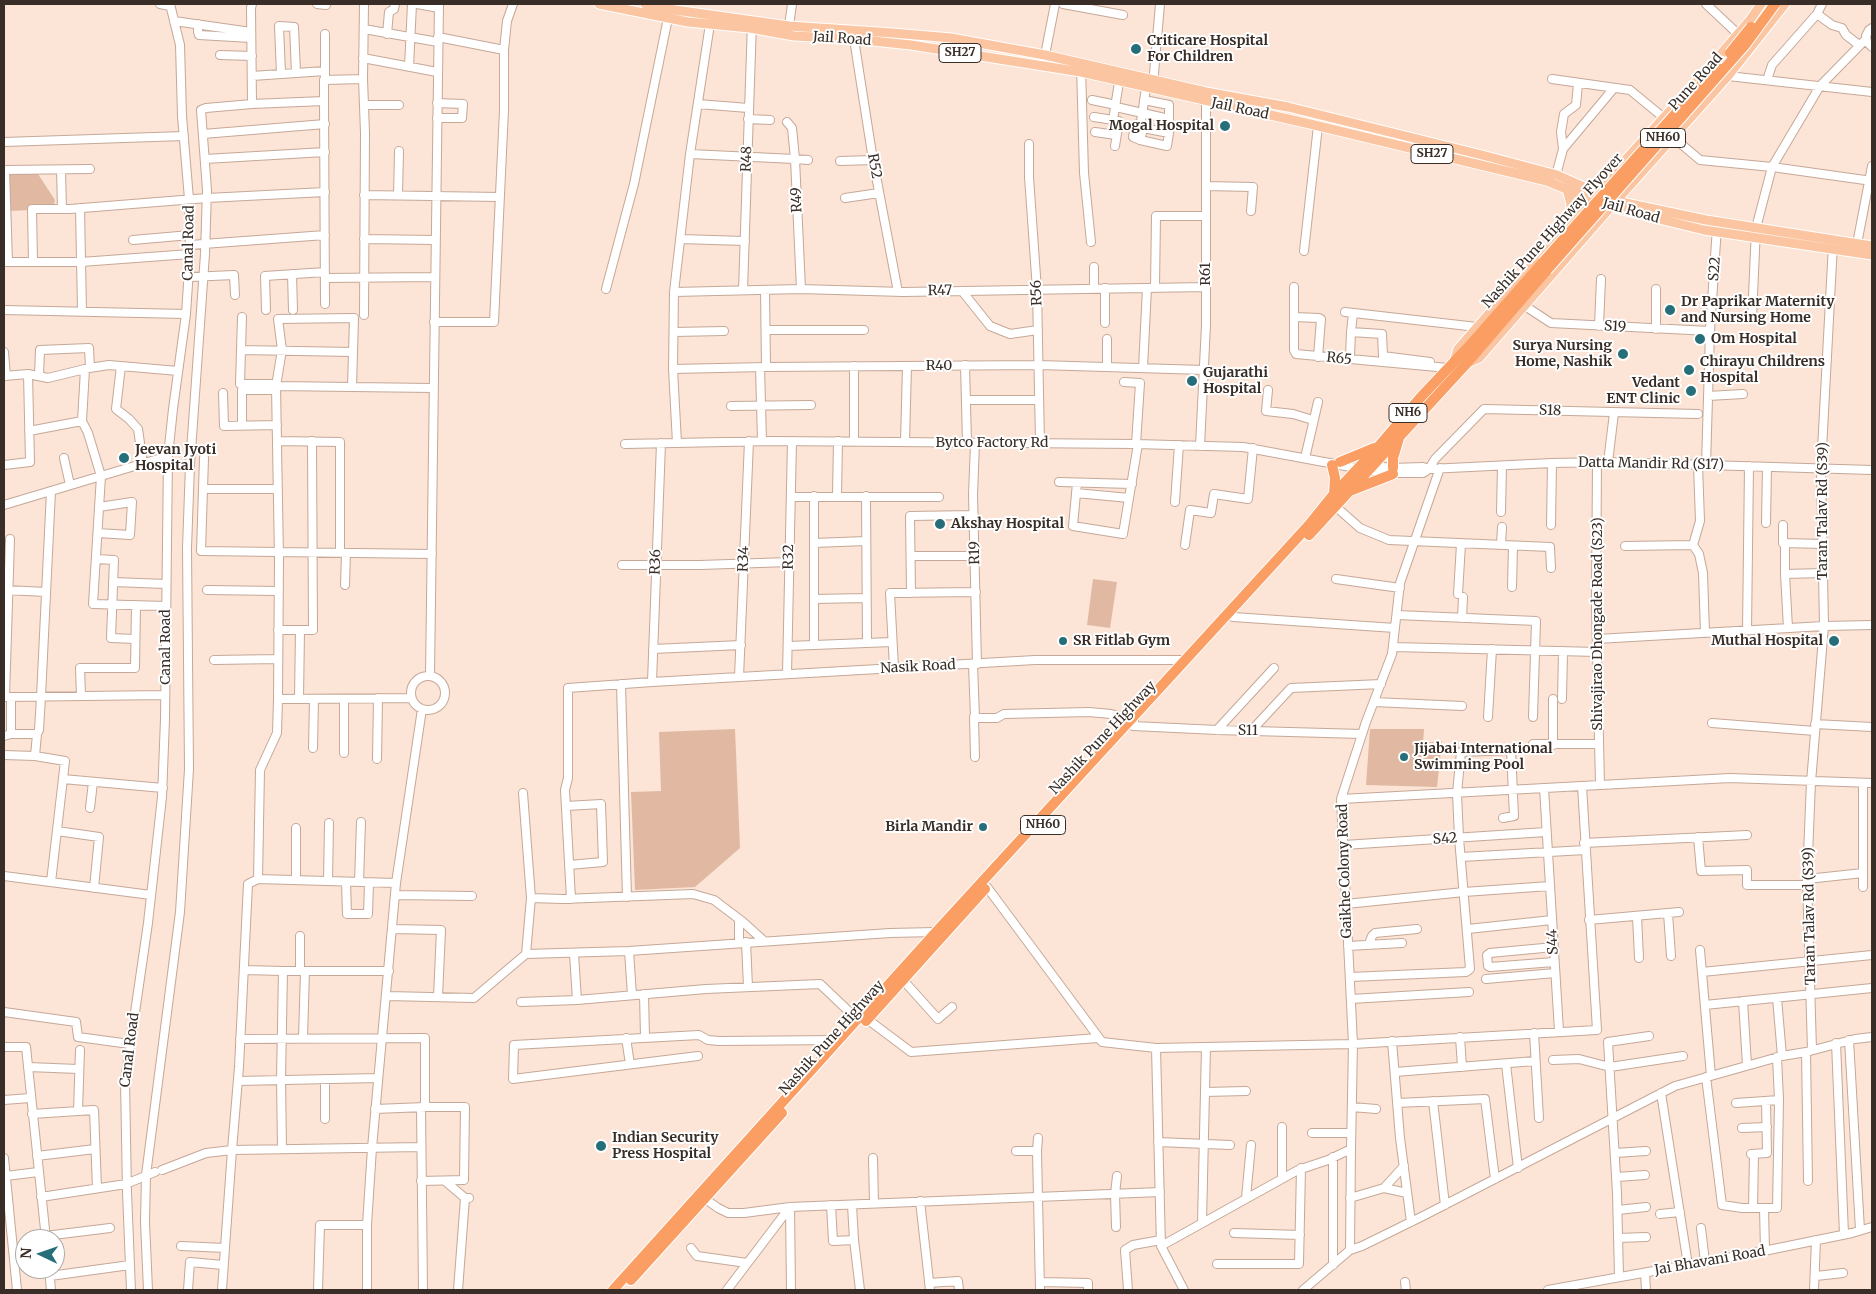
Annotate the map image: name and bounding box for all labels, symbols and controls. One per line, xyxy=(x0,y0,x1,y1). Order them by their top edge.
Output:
street label: Jail Road xyxy=(812,29,872,49)
place label: Criticare Hospital For Children xyxy=(1147,33,1268,65)
marker: Criticare Hospital For Children xyxy=(1129,42,1143,56)
road number: SH27 xyxy=(939,44,981,62)
street label: Pune Road xyxy=(1666,50,1726,114)
street label: Jail Road xyxy=(1210,95,1270,123)
place label: Mogal Hospital xyxy=(1109,118,1214,134)
marker: Mogal Hospital xyxy=(1218,119,1232,133)
road number: NH60 xyxy=(1640,128,1686,148)
road number: SH27 xyxy=(1411,144,1453,164)
street label: R48 xyxy=(738,146,756,172)
street label: Nashik Pune Highway Flyover xyxy=(1479,150,1627,312)
street label: R52 xyxy=(864,152,884,180)
street label: R49 xyxy=(788,187,806,213)
street label: Jail Road xyxy=(1601,195,1661,227)
street label: Canal Road xyxy=(180,205,198,281)
street label: S22 xyxy=(1706,256,1724,282)
street label: R61 xyxy=(1198,262,1214,286)
street label: R56 xyxy=(1028,280,1046,306)
street label: R47 xyxy=(928,282,952,300)
place label: Dr Paprikar Maternity and Nursing Home xyxy=(1681,294,1834,326)
marker: Dr Paprikar Maternity and Nursing Home xyxy=(1663,303,1677,317)
street label: S19 xyxy=(1603,318,1627,336)
place label: Om Hospital xyxy=(1711,331,1797,347)
marker: Om Hospital xyxy=(1693,332,1707,346)
place label: Surya Nursing Home, Nashik xyxy=(1513,338,1612,371)
marker: Surya Nursing Home, Nashik xyxy=(1616,347,1630,361)
street label: R65 xyxy=(1325,349,1353,369)
place label: Chirayu Childrens Hospital xyxy=(1700,354,1825,387)
street label: R40 xyxy=(926,358,952,374)
marker: Chirayu Childrens Hospital xyxy=(1682,363,1696,377)
place label: Gujarathi Hospital xyxy=(1203,365,1268,398)
marker: Gujarathi Hospital xyxy=(1185,374,1199,388)
place label: Vedant ENT Clinic xyxy=(1606,375,1680,408)
marker: Vedant ENT Clinic xyxy=(1684,384,1698,398)
street label: S18 xyxy=(1539,402,1561,420)
road number: NH6 xyxy=(1389,403,1427,422)
street label: Bytco Factory Rd xyxy=(935,435,1049,451)
place label: Jeevan Jyoti Hospital xyxy=(135,442,216,474)
street label: Taran Talav Rd (S39) xyxy=(1815,442,1831,580)
marker: Jeevan Jyoti Hospital xyxy=(117,451,131,465)
street label: Datta Mandir Rd (S17) xyxy=(1578,454,1724,474)
place label: Akshay Hospital xyxy=(951,516,1064,532)
marker: Akshay Hospital xyxy=(933,517,947,531)
street label: Shivajirao Dhongade Road (S23) xyxy=(1590,517,1606,731)
street label: R19 xyxy=(966,541,984,565)
street label: R32 xyxy=(780,544,798,570)
street label: R34 xyxy=(735,546,753,572)
street label: R36 xyxy=(647,549,665,575)
street label: Canal Road xyxy=(158,609,174,685)
place label: SR Fitlab Gym xyxy=(1073,633,1170,649)
place label: Muthal Hospital xyxy=(1711,633,1823,649)
marker: Muthal Hospital xyxy=(1827,634,1841,648)
marker: SR Fitlab Gym xyxy=(1057,635,1069,647)
street label: Nasik Road xyxy=(880,657,956,677)
street label: Nashik Pune Highway xyxy=(1046,678,1160,798)
street label: S11 xyxy=(1238,722,1258,740)
place label: Jijabai International Swimming Pool xyxy=(1414,741,1552,774)
marker: Jijabai International Swimming Pool xyxy=(1398,751,1410,763)
street label: Gaikhe Colony Road xyxy=(1334,803,1356,939)
road number: NH60 xyxy=(1020,816,1066,834)
place label: Birla Mandir xyxy=(885,819,973,835)
marker: Birla Mandir xyxy=(977,821,989,833)
street label: S42 xyxy=(1432,830,1458,848)
street label: Taran Talav Rd (S39) xyxy=(1800,847,1820,985)
street label: S44 xyxy=(1544,929,1562,955)
street label: Nashik Pune Highway xyxy=(776,977,888,1099)
street label: Canal Road xyxy=(117,1012,143,1088)
place label: Indian Security Press Hospital xyxy=(612,1130,718,1162)
marker: Indian Security Press Hospital xyxy=(594,1139,608,1153)
north arrow xyxy=(15,1229,65,1279)
street label: Jai Bhavani Road xyxy=(1653,1243,1767,1279)
text: N xyxy=(17,1247,35,1259)

